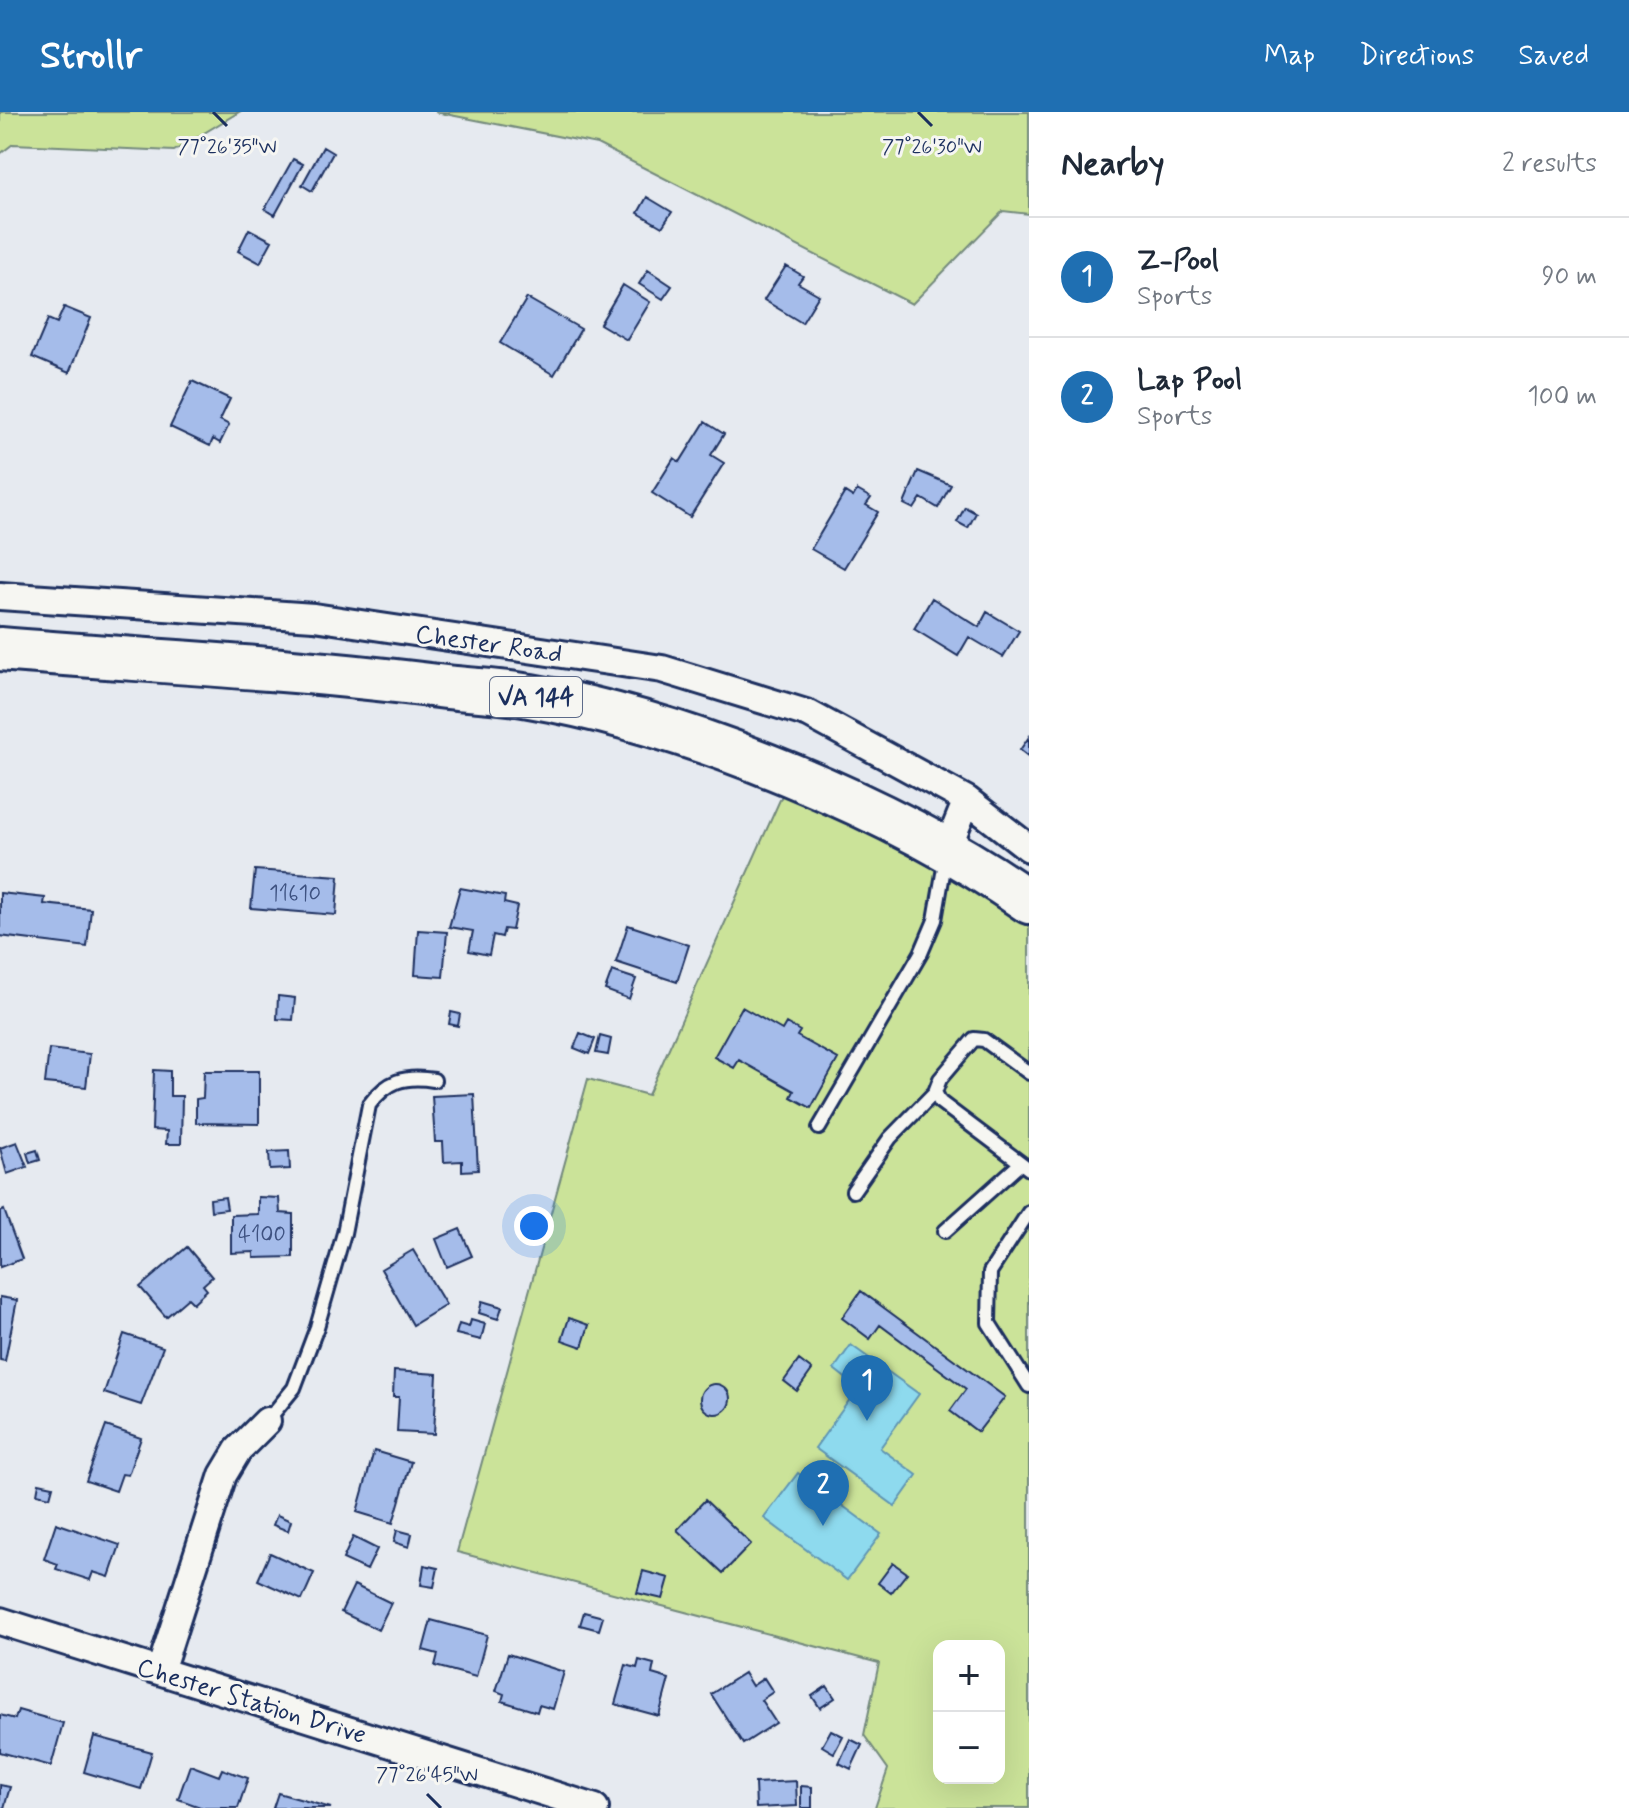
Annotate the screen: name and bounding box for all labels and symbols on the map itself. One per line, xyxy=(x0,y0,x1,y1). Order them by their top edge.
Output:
text: 77°26'35"W xyxy=(177,134,277,161)
text: 77°26'30"W xyxy=(882,134,982,161)
street label: Chester Road xyxy=(413,618,564,672)
road number: VA 144 xyxy=(490,677,582,717)
house number: 11610 xyxy=(269,880,321,908)
your location xyxy=(514,1206,554,1246)
house number: 4100 xyxy=(238,1221,286,1249)
pin: 1 xyxy=(841,1355,893,1421)
pin: 2 xyxy=(797,1460,849,1526)
street label: Chester Station Drive xyxy=(133,1651,370,1753)
text: 77°26'45"W xyxy=(376,1762,478,1789)

